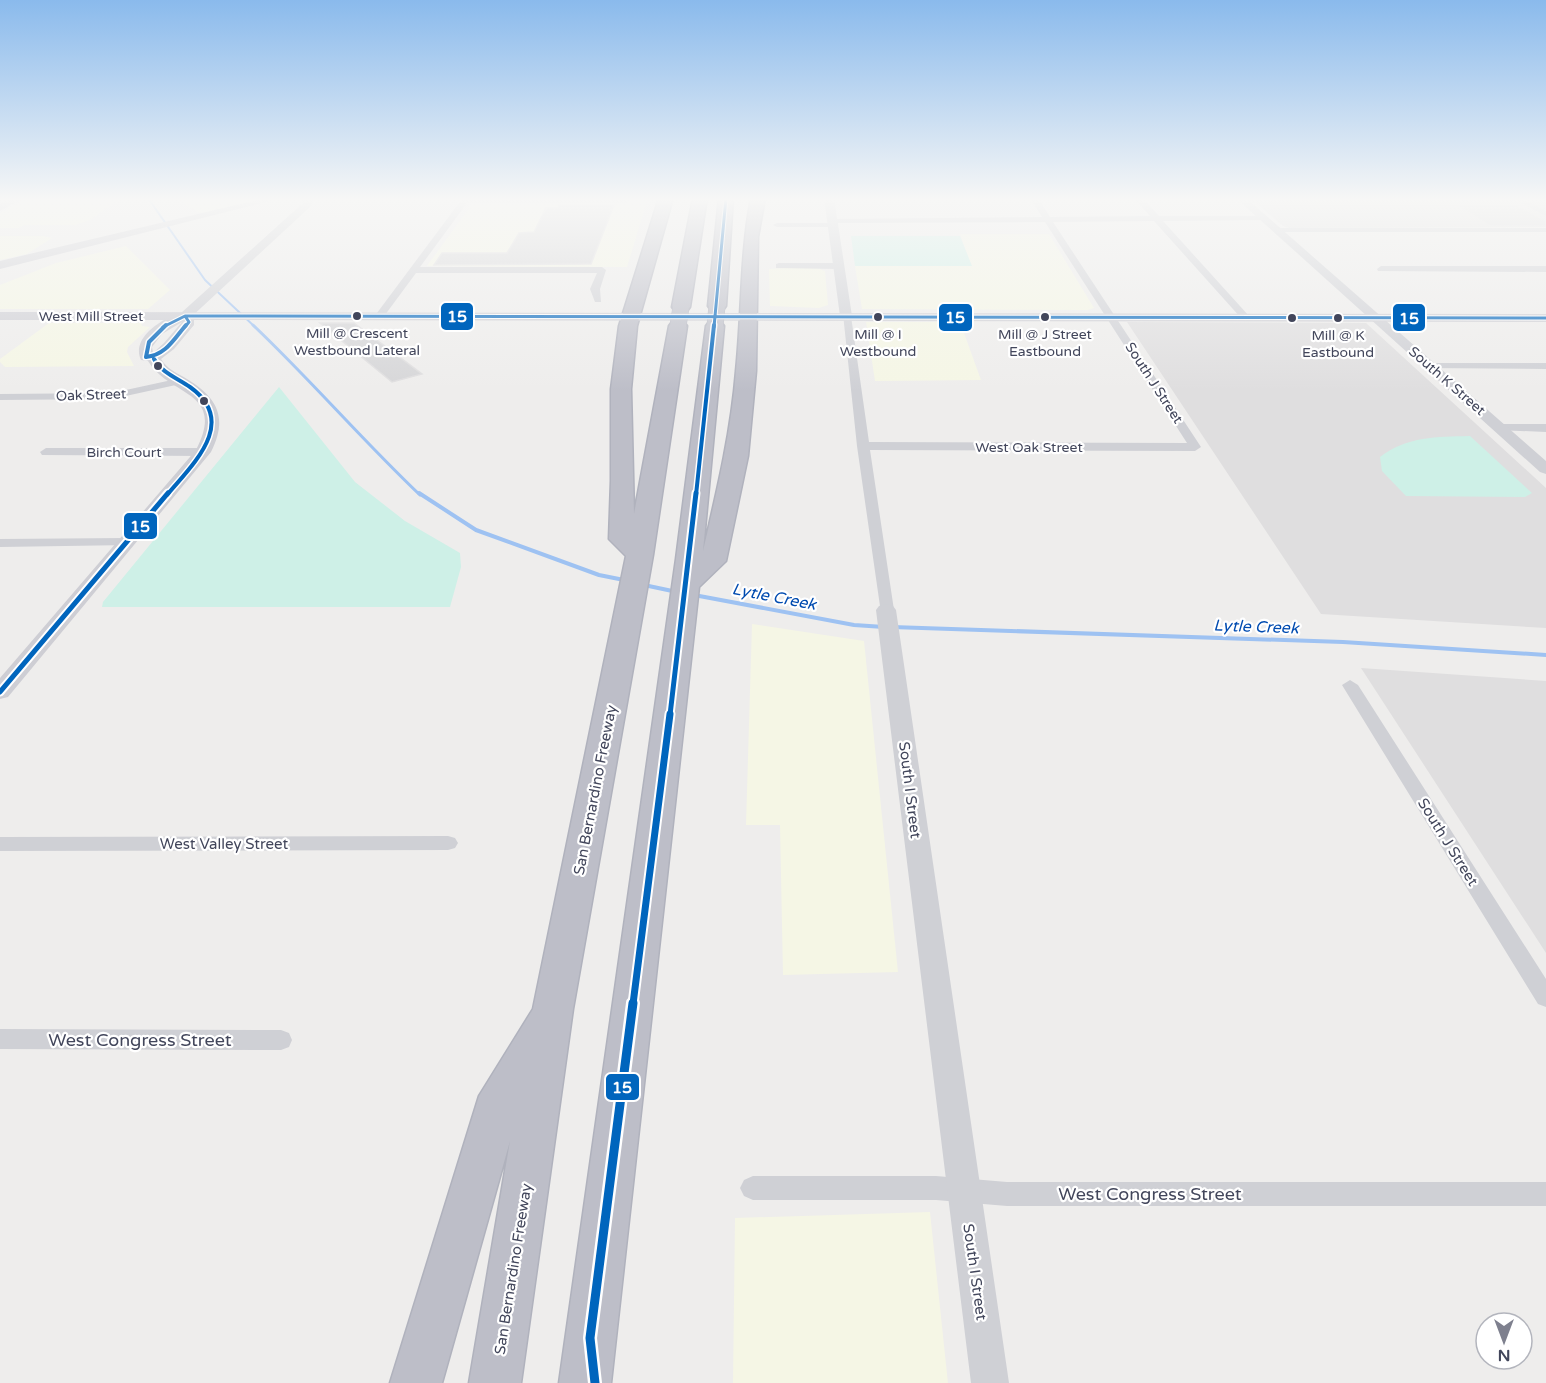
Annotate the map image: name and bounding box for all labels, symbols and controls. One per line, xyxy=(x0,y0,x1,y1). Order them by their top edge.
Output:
line badge: 15 xyxy=(440,302,474,331)
line badge: 15 xyxy=(938,303,973,332)
line badge: 15 xyxy=(1392,303,1426,332)
text: 15 xyxy=(447,307,467,327)
street label: West Mill Street xyxy=(39,308,144,325)
text: 15 xyxy=(945,308,965,328)
text: 15 xyxy=(1399,309,1419,329)
marker: Mill @ Crescent Westbound Lateral xyxy=(351,310,363,322)
marker: Mill @ I Westbound xyxy=(872,311,884,323)
marker: Mill @ J Street Eastbound xyxy=(1039,311,1051,323)
unlabelled marker xyxy=(1286,312,1298,324)
marker: Mill @ K Eastbound xyxy=(1332,312,1344,324)
place label: Mill @ Crescent Westbound Lateral xyxy=(294,325,420,359)
place label: Mill @ I Westbound xyxy=(840,326,916,360)
place label: Mill @ J Street Eastbound xyxy=(998,326,1093,360)
place label: Mill @ K Eastbound xyxy=(1302,327,1374,361)
street label: South J Street xyxy=(1121,339,1187,427)
street label: South K Street xyxy=(1405,343,1489,419)
unlabelled marker xyxy=(152,360,164,372)
street label: Oak Street xyxy=(56,385,127,405)
unlabelled marker xyxy=(198,395,210,407)
street label: West Oak Street xyxy=(975,439,1083,456)
street label: Birch Court xyxy=(86,444,162,461)
line badge: 15 xyxy=(123,512,158,540)
text: 15 xyxy=(130,517,150,537)
water label: Lytle Creek xyxy=(730,579,819,615)
water label: Lytle Creek xyxy=(1213,616,1300,639)
street label: San Bernardino Freeway xyxy=(570,703,620,877)
street label: South I Street xyxy=(895,741,925,840)
street label: South J Street xyxy=(1414,795,1482,889)
street label: West Valley Street xyxy=(160,835,289,853)
street label: West Congress Street xyxy=(48,1029,232,1051)
line badge: 15 xyxy=(605,1073,640,1101)
text: 15 xyxy=(612,1078,632,1098)
street label: San Bernardino Freeway xyxy=(491,1182,535,1356)
street label: West Congress Street xyxy=(1058,1183,1242,1205)
street label: South I Street xyxy=(959,1223,991,1322)
north arrow xyxy=(1474,1311,1534,1371)
text: N xyxy=(1498,1345,1510,1365)

